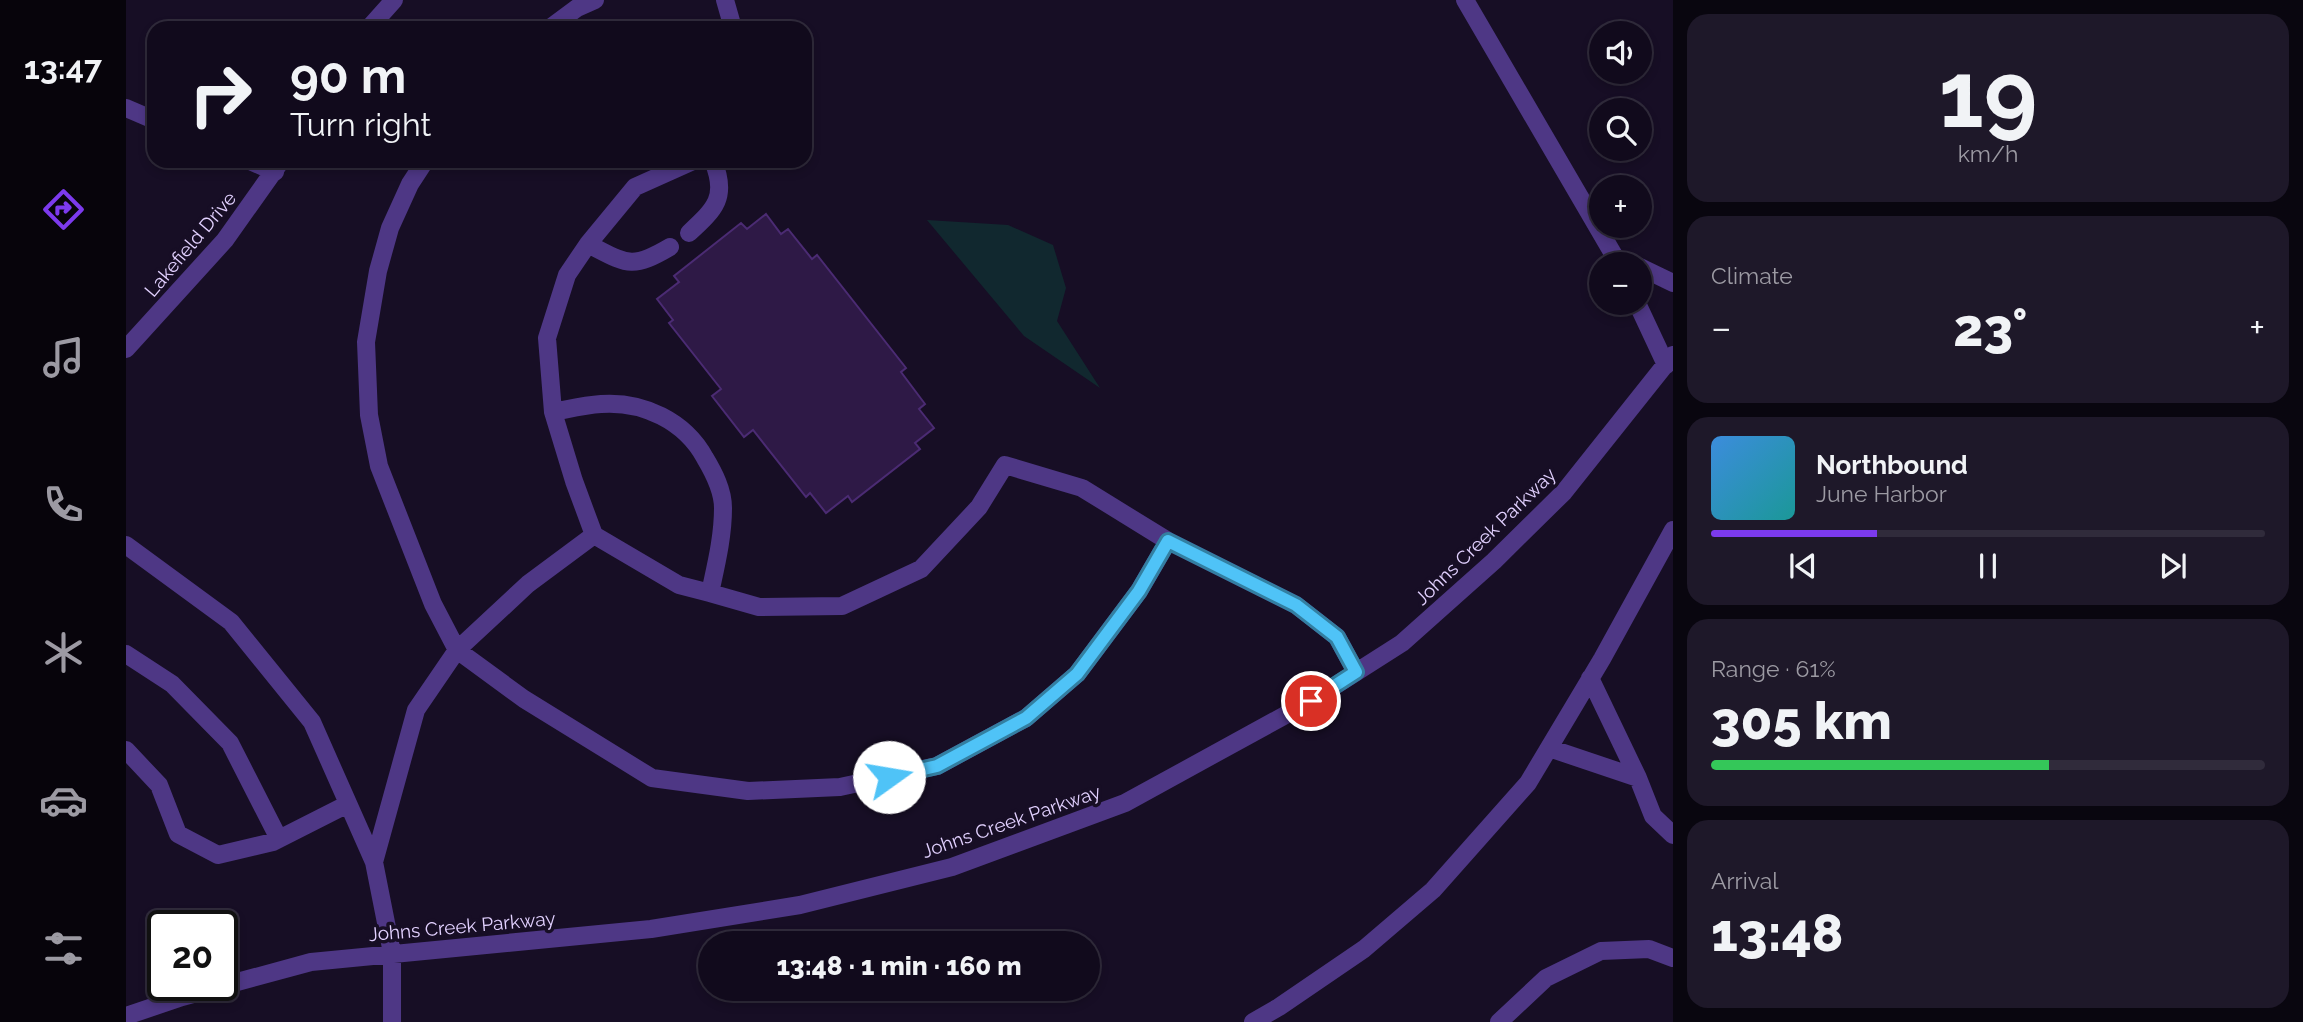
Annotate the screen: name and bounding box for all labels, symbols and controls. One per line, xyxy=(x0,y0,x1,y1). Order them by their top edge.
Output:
map controls xyxy=(1589,21,1652,315)
button: sound xyxy=(1589,21,1652,84)
text: 19 xyxy=(1939,41,2037,148)
text: 90 m xyxy=(290,47,406,104)
text: 13:47 xyxy=(24,49,102,86)
icon: right xyxy=(175,49,266,140)
button: search xyxy=(1589,98,1652,161)
text: Turn right xyxy=(290,106,431,143)
text: km/h xyxy=(1958,140,2018,167)
button: + xyxy=(1589,175,1652,238)
icon: directions xyxy=(39,185,88,234)
street label: Lakefield Drive xyxy=(140,187,240,301)
button: − xyxy=(1589,252,1652,315)
text: Climate xyxy=(1711,262,1793,289)
text: 23° xyxy=(1953,297,2027,358)
text: − xyxy=(1711,305,1731,350)
text: + xyxy=(2249,305,2265,350)
icon: music xyxy=(39,333,88,382)
text: Northbound xyxy=(1816,450,1968,480)
street label: Johns Creek Parkway xyxy=(1410,463,1560,609)
icon: phone xyxy=(39,480,88,529)
text: June Harbor xyxy=(1816,480,1947,507)
icon: previous xyxy=(1784,547,1822,585)
icon: pause xyxy=(1969,547,2007,585)
icon: next xyxy=(2154,547,2192,585)
icon: climate xyxy=(39,628,88,677)
text: Range · 61% xyxy=(1711,655,1836,682)
pin xyxy=(1281,671,1341,731)
icon: arrive xyxy=(1292,682,1330,720)
text: 305 km xyxy=(1711,690,1892,751)
position arrow xyxy=(852,740,926,814)
icon: car xyxy=(39,776,88,825)
street label: Johns Creek Parkway xyxy=(919,780,1103,862)
text: Arrival xyxy=(1711,867,1778,894)
text: 13:48 xyxy=(1711,902,1843,963)
street label: Johns Creek Parkway xyxy=(368,907,556,945)
speed limit sign: 20 xyxy=(147,910,238,1001)
icon: filters xyxy=(39,924,88,973)
text: 13:48 · 1 min · 160 m xyxy=(776,951,1022,981)

